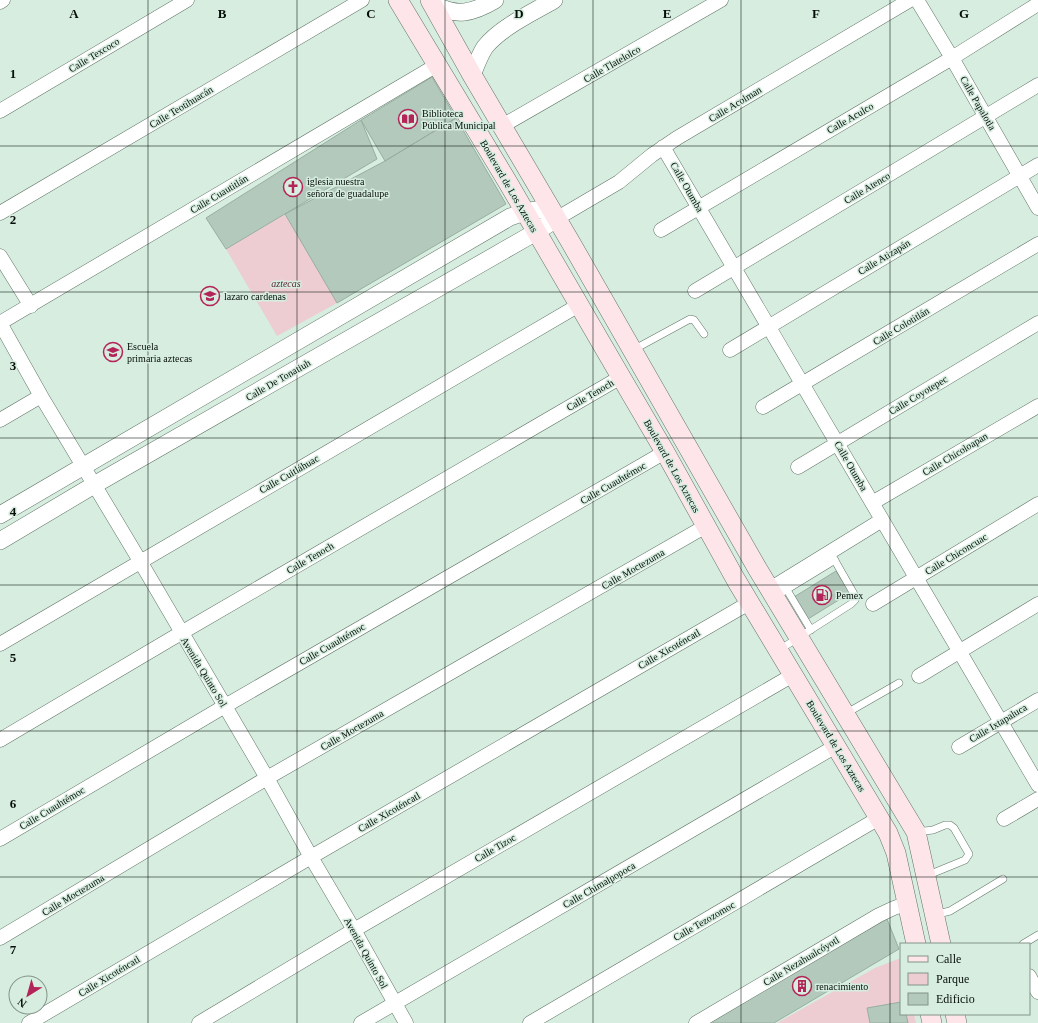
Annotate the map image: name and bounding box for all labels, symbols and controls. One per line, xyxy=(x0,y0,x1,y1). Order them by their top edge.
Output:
text: A xyxy=(69,6,79,21)
text: B xyxy=(218,6,227,21)
text: C xyxy=(366,6,376,21)
text: D xyxy=(514,6,524,21)
text: E xyxy=(663,6,671,21)
text: F xyxy=(812,6,820,21)
text: G xyxy=(959,6,969,21)
street label: Calle Texcoco xyxy=(67,36,121,74)
street label: Calle Tlatelolco xyxy=(582,43,642,85)
text: 1 xyxy=(10,66,16,81)
street label: Calle Papalotla xyxy=(958,74,998,133)
street label: Calle Teotihuacán xyxy=(147,84,215,130)
street label: Calle Acolman xyxy=(707,84,763,124)
street label: Calle Aculco xyxy=(825,100,875,136)
library icon: Biblioteca Pública Municipal xyxy=(397,108,419,130)
place label: Biblioteca Pública Municipal xyxy=(422,108,496,131)
street label: Boulevard de Los Aztecas xyxy=(478,138,540,234)
street label: Calle Otumba xyxy=(668,160,706,214)
street label: Calle Atenco xyxy=(842,170,892,206)
street label: Calle Cuautitlán xyxy=(188,172,250,216)
church icon: iglesia nuestra señora de guadalupe xyxy=(282,176,304,198)
place label: iglesia nuestra señora de guadalupe xyxy=(307,176,389,199)
text: 2 xyxy=(10,212,16,227)
street label: Calle Atizapán xyxy=(856,237,912,277)
park label: aztecas xyxy=(271,278,301,289)
school or university icon: lazaro cardenas xyxy=(199,285,221,307)
place label: lazaro cardenas xyxy=(224,291,286,302)
street label: Calle Colotitlán xyxy=(871,305,931,347)
school or university icon: Escuela primaria aztecas xyxy=(102,341,124,363)
place label: Escuela primaria aztecas xyxy=(127,341,192,364)
street label: Calle De Tonatiuh xyxy=(244,357,312,403)
text: 3 xyxy=(10,358,17,373)
street label: Calle Coyotepec xyxy=(887,373,950,417)
street label: Calle Tenoch xyxy=(564,377,616,413)
street label: Boulevard de Los Aztecas xyxy=(642,418,702,515)
street label: Calle Chicoloapan xyxy=(920,430,990,478)
street label: Calle Otumba xyxy=(832,439,870,493)
street label: Calle Cuitláhuac xyxy=(257,452,321,495)
street label: Calle Cuauhtémoc xyxy=(578,459,648,506)
text: 4 xyxy=(10,504,17,519)
street label: Calle Chiconcuac xyxy=(923,531,990,577)
street label: Calle Tenoch xyxy=(284,540,336,576)
street label: Calle Moctezuma xyxy=(600,546,667,591)
fuel station icon: Pemex xyxy=(811,584,833,606)
place label: Pemex xyxy=(836,590,863,601)
street label: Calle Cuauhtémoc xyxy=(297,620,367,667)
street label: Calle Xicoténcatl xyxy=(636,627,702,671)
street label: Avenida Quinto Sol xyxy=(179,635,229,709)
text: 5 xyxy=(10,650,17,665)
street label: Boulevard de Los Aztecas xyxy=(804,698,868,794)
street label: Calle Ixtapaluca xyxy=(967,701,1029,745)
street label: Calle Moctezuma xyxy=(319,707,386,752)
street label: Calle Cuauhtémoc xyxy=(17,784,87,832)
street label: Calle Xicoténcatl xyxy=(356,790,422,834)
text: 6 xyxy=(10,796,17,811)
street label: Calle Tizoc xyxy=(472,831,518,864)
street label: Calle Chimalpopoca xyxy=(561,859,638,910)
street label: Calle Moctezuma xyxy=(40,872,107,918)
street label: Calle Tezozomoc xyxy=(671,899,737,943)
street label: Avenida Quinto Sol xyxy=(342,916,390,991)
street label: Calle Nezahualcóyotl xyxy=(761,934,841,988)
text: 7 xyxy=(10,942,17,957)
legend xyxy=(900,943,1030,1015)
text: Calle xyxy=(936,952,961,966)
street label: Calle Xicoténcatl xyxy=(76,953,142,999)
text: Parque xyxy=(936,972,969,986)
north arrow xyxy=(8,975,48,1015)
building icon: renacimiento xyxy=(791,975,813,997)
place label: renacimiento xyxy=(816,981,868,992)
text: Edificio xyxy=(936,992,975,1006)
text: N xyxy=(15,996,29,1010)

